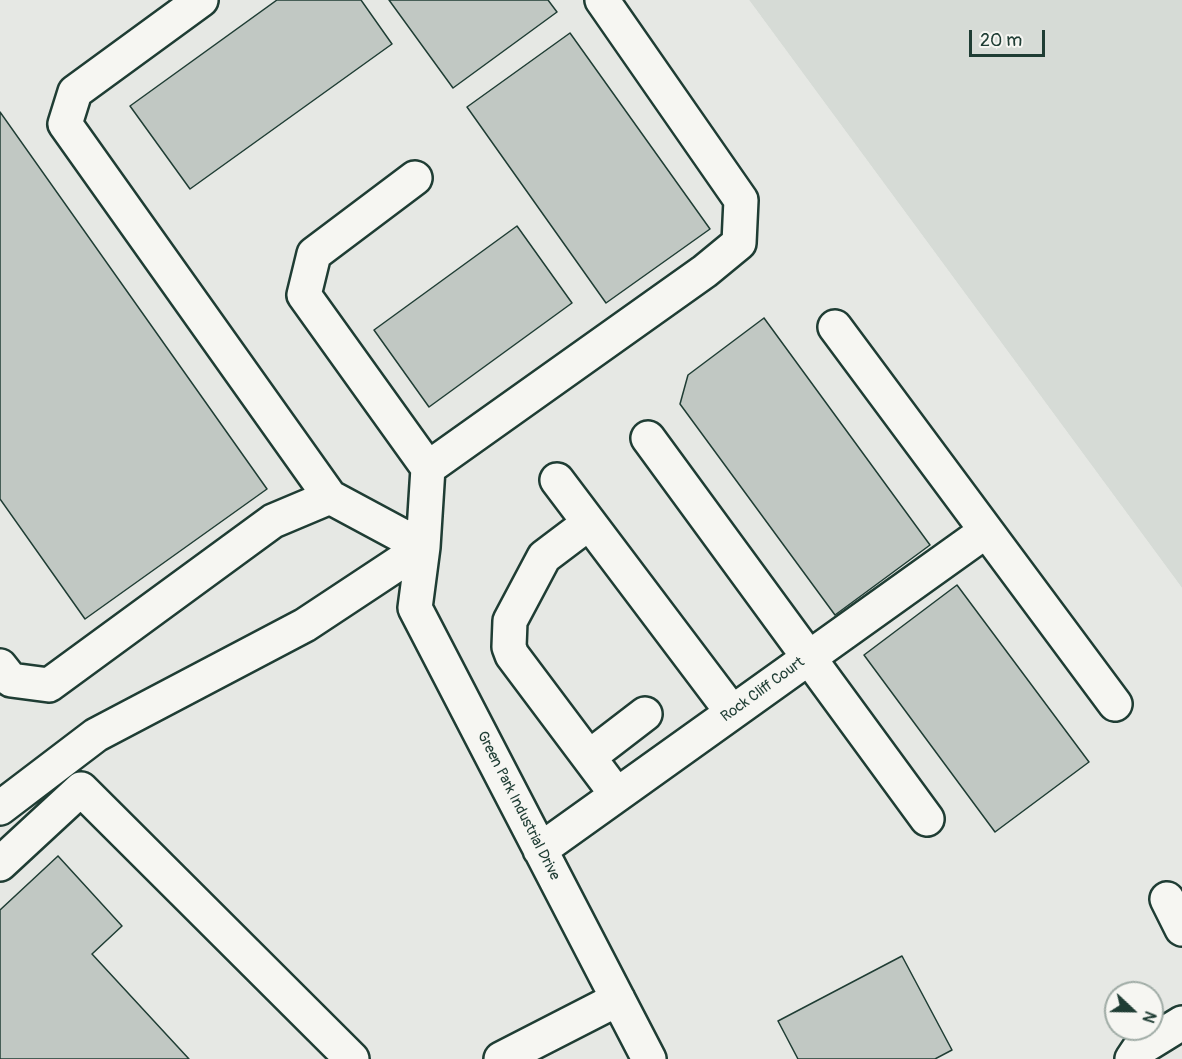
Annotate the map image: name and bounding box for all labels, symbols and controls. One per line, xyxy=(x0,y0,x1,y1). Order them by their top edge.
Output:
scale bar xyxy=(972,18,1048,56)
text: 20 m xyxy=(980,29,1022,52)
street label: Rock Cliff Court xyxy=(718,654,808,726)
street label: Green Park Industrial Drive xyxy=(473,728,563,884)
north arrow xyxy=(1104,981,1164,1041)
text: N xyxy=(1138,1008,1160,1026)

